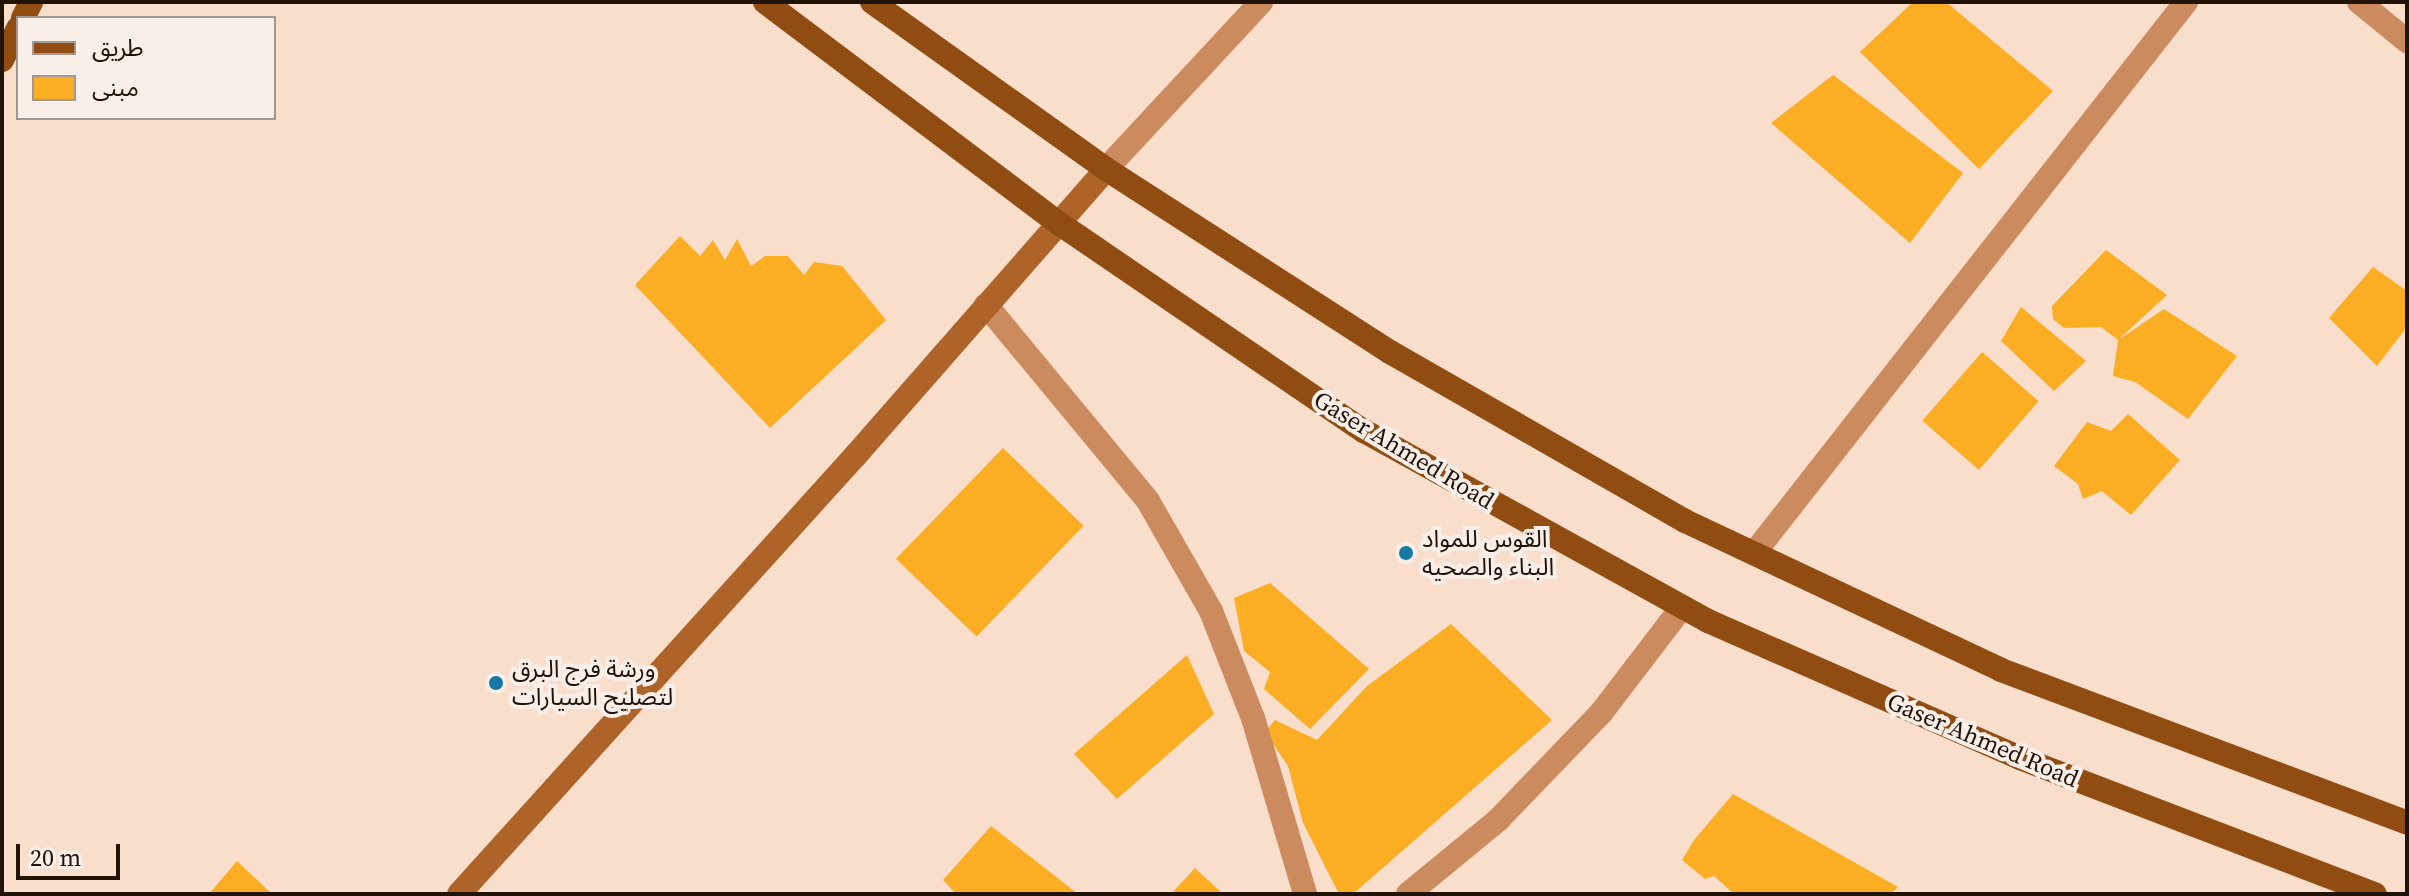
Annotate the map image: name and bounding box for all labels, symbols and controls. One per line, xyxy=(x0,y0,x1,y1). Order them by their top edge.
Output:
legend xyxy=(16,16,276,120)
text: طريق xyxy=(92,31,144,64)
text: مبنى xyxy=(92,71,139,104)
street label: Gaser Ahmed Road xyxy=(1309,385,1499,515)
place label: القوس للمواد البناء والصحيه xyxy=(1422,525,1554,581)
marker: القوس للمواد البناء والصحيه xyxy=(1397,544,1415,562)
place label: ورشة فرج البرق لتصليح السيارات xyxy=(512,655,673,711)
marker: ورشة فرج البرق لتصليح السيارات xyxy=(487,674,505,692)
street label: Gaser Ahmed Road xyxy=(1883,687,2083,793)
scale bar xyxy=(20,828,124,878)
text: 20 m xyxy=(30,841,81,874)

